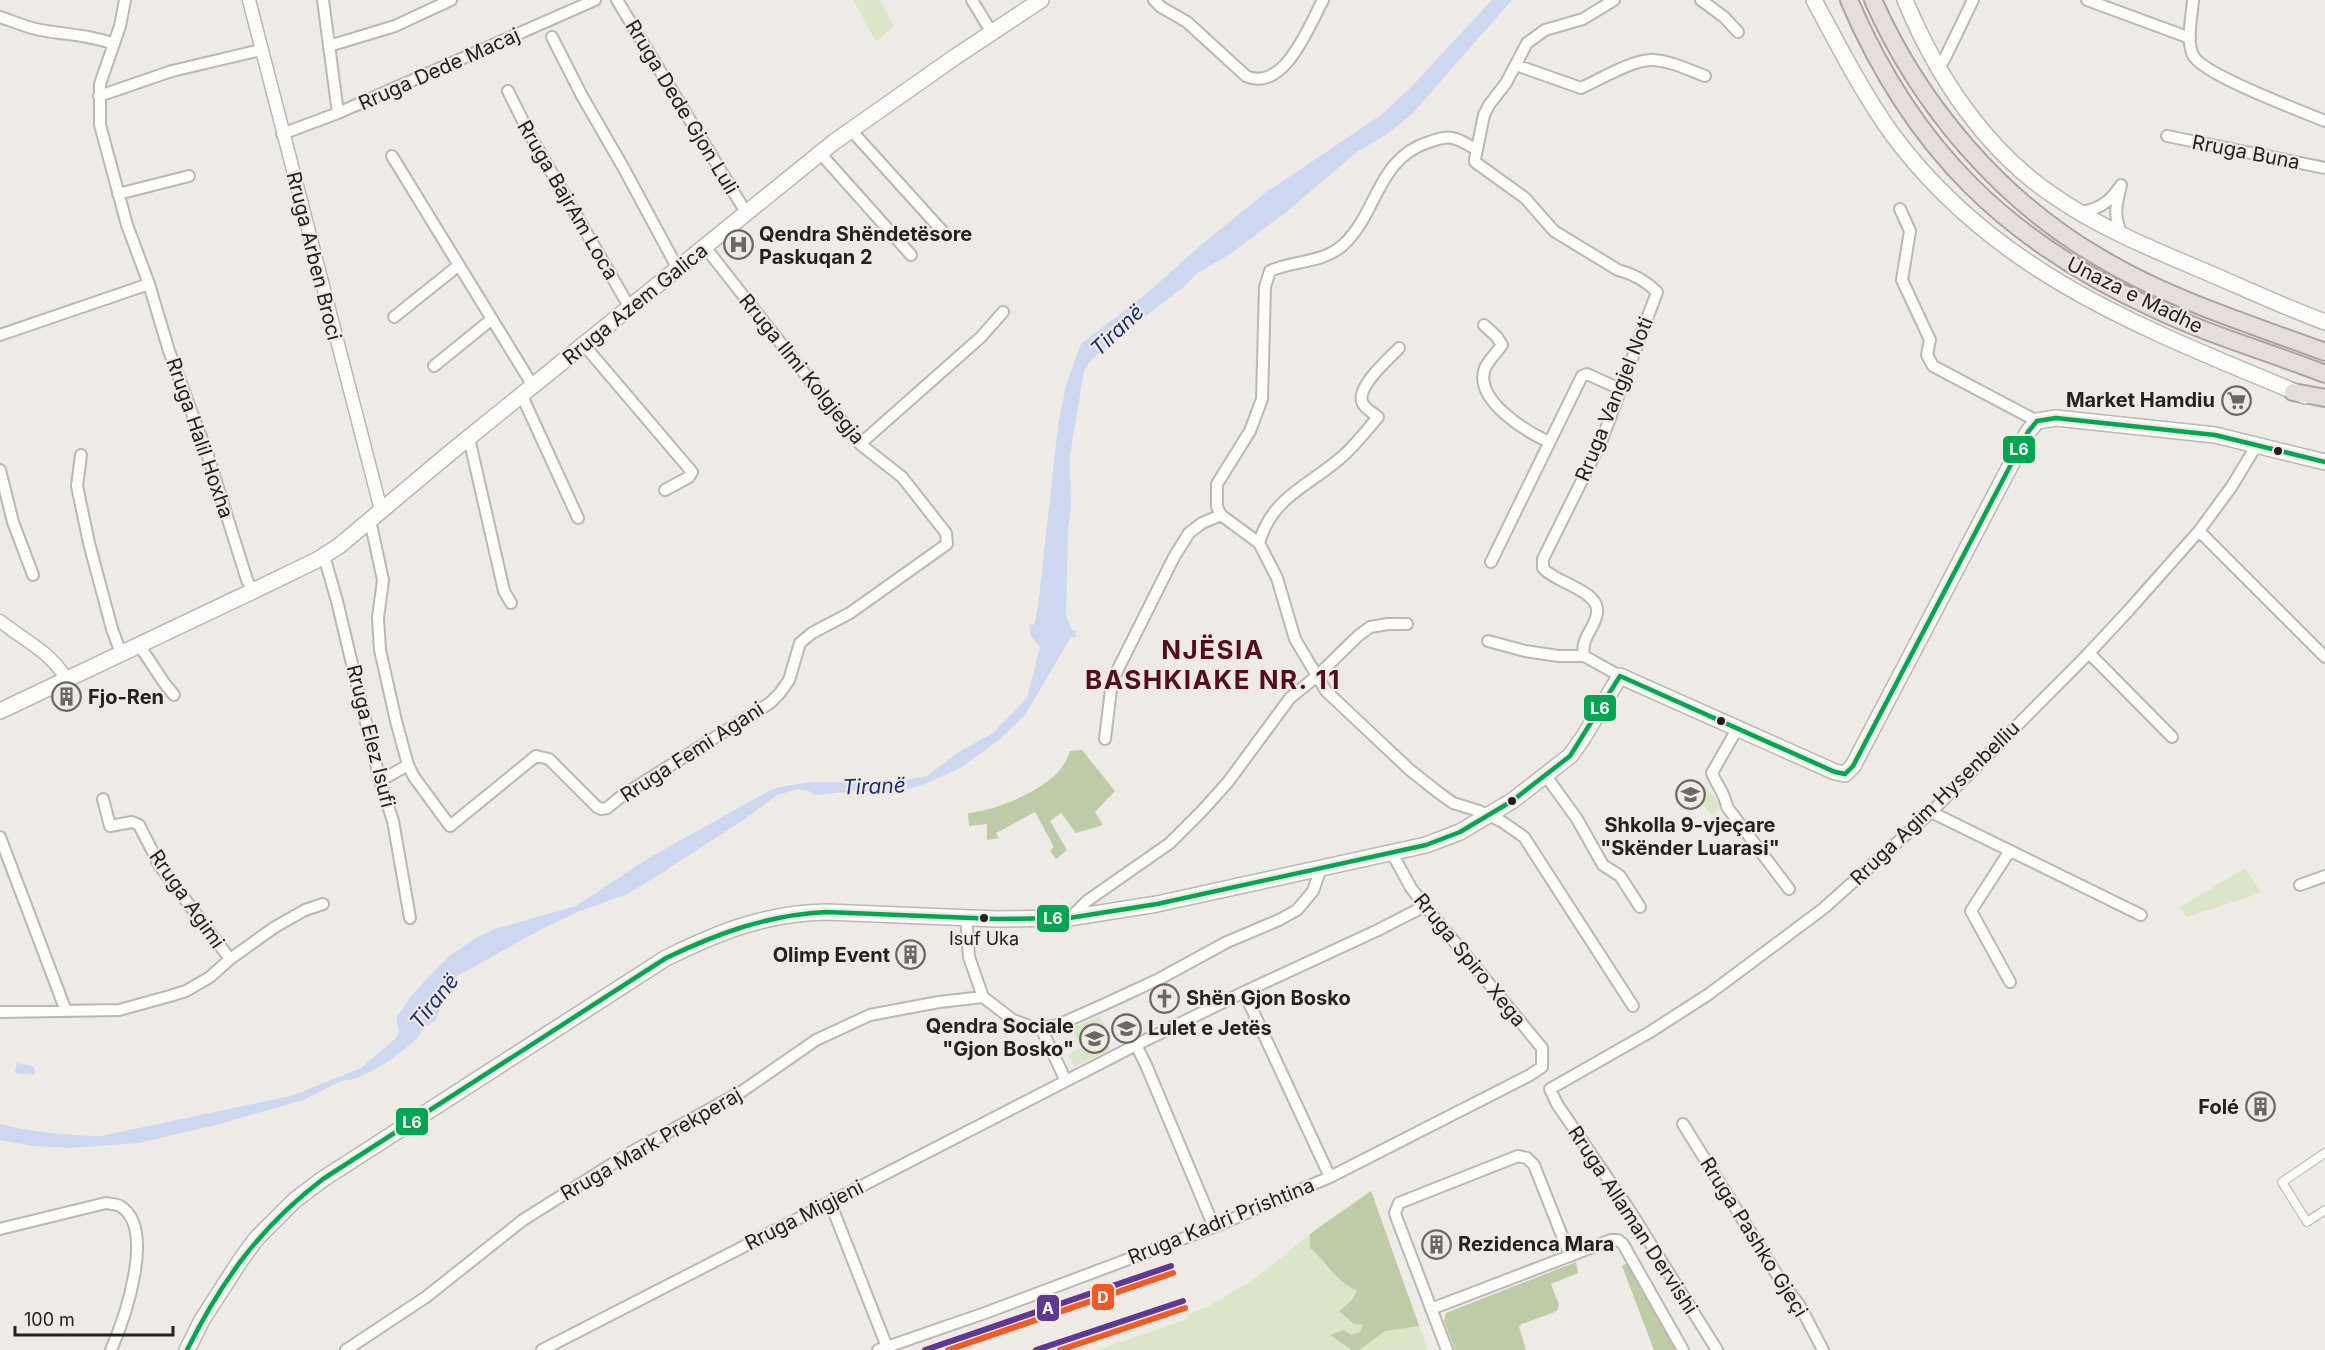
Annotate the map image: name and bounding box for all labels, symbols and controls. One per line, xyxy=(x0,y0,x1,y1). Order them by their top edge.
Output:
street label: Rruga Dede Gjon Luli xyxy=(620,16,744,198)
street label: Rruga Dede Macaj xyxy=(355,23,523,115)
street label: Rruga BajrAm Loca xyxy=(513,116,623,284)
street label: Rruga Buna xyxy=(2190,130,2302,174)
street label: Rruga Arben Broci xyxy=(281,169,347,343)
place label: Qendra Shëndetësore Paskuqan 2 xyxy=(759,222,972,269)
hospital icon: Qendra Shëndetësore Paskuqan 2 xyxy=(722,229,754,261)
street label: Rruga Azem Galica xyxy=(558,238,712,370)
street label: Unaza e Madhe xyxy=(2063,252,2207,338)
street label: Rruga Ilmi Kolgjegja xyxy=(734,289,870,449)
water label: Tiranë xyxy=(1085,299,1149,361)
street label: Rruga Vangjel Noti xyxy=(1570,313,1658,485)
street label: Rruga Halil Hoxha xyxy=(161,355,239,521)
supermarket icon: Market Hamdiu xyxy=(2220,384,2252,416)
place label: Market Hamdiu xyxy=(2066,388,2215,412)
line badge: L6 xyxy=(2002,435,2036,464)
text: L6 xyxy=(2009,439,2029,459)
unlabelled marker xyxy=(2272,445,2284,457)
district label: NJËSIA BASHKIAKE NR. 11 xyxy=(1085,634,1341,695)
street label: Rruga Elez Isufi xyxy=(342,662,400,810)
building icon: Fjo-Ren xyxy=(51,681,83,713)
place label: Fjo-Ren xyxy=(88,685,164,709)
line badge: L6 xyxy=(1583,694,1617,722)
street label: Rruga Femi Agani xyxy=(616,697,768,807)
text: L6 xyxy=(1590,698,1610,718)
unlabelled marker xyxy=(1715,715,1727,727)
street label: Rruga Agim Hysenbelliu xyxy=(1845,716,2025,890)
water label: Tiranë xyxy=(842,772,906,800)
school or university icon: Shkolla 9-vjeçare "Skënder Luarasi" xyxy=(1674,778,1706,810)
unlabelled marker xyxy=(1506,795,1518,807)
place label: Shkolla 9-vjeçare "Skënder Luarasi" xyxy=(1600,813,1780,860)
street label: Rruga Agimi xyxy=(144,845,230,953)
street label: Rruga Spiro Xega xyxy=(1409,889,1531,1031)
line badge: L6 xyxy=(1036,904,1070,933)
text: L6 xyxy=(1043,908,1063,928)
marker: Isuf Uka xyxy=(978,912,990,924)
place label: Isuf Uka xyxy=(949,928,1019,949)
building icon: Olimp Event xyxy=(895,939,927,971)
place label: Olimp Event xyxy=(773,943,890,967)
water label: Tiranë xyxy=(404,968,464,1034)
church icon: Shën Gjon Bosko xyxy=(1149,982,1181,1014)
place label: Shën Gjon Bosko xyxy=(1186,986,1351,1010)
school or university icon: Lulet e Jetës xyxy=(1111,1012,1143,1044)
place label: Qendra Sociale "Gjon Bosko" xyxy=(926,1014,1074,1061)
place label: Lulet e Jetës xyxy=(1148,1016,1272,1040)
school or university icon: Qendra Sociale "Gjon Bosko" xyxy=(1079,1022,1111,1054)
street label: Rruga Mark Prekperaj xyxy=(556,1082,746,1206)
building icon: Folé xyxy=(2244,1091,2276,1123)
place label: Folé xyxy=(2198,1095,2239,1119)
line badge: L6 xyxy=(395,1107,429,1136)
text: L6 xyxy=(402,1112,422,1132)
street label: Rruga Allaman Dervishi xyxy=(1563,1121,1703,1319)
street label: Rruga Pashko Gjeçi xyxy=(1695,1153,1813,1321)
street label: Rruga Kadri Prishtina xyxy=(1124,1173,1318,1269)
street label: Rruga Migjeni xyxy=(741,1175,867,1255)
building icon: Rezidenca Mara xyxy=(1421,1228,1453,1260)
place label: Rezidenca Mara xyxy=(1458,1232,1614,1256)
line badge: D xyxy=(1091,1283,1115,1311)
text: D xyxy=(1097,1287,1109,1307)
line badge: A xyxy=(1036,1294,1060,1322)
text: A xyxy=(1042,1298,1054,1318)
scale bar xyxy=(15,1299,172,1337)
text: 100 m xyxy=(24,1309,75,1330)

